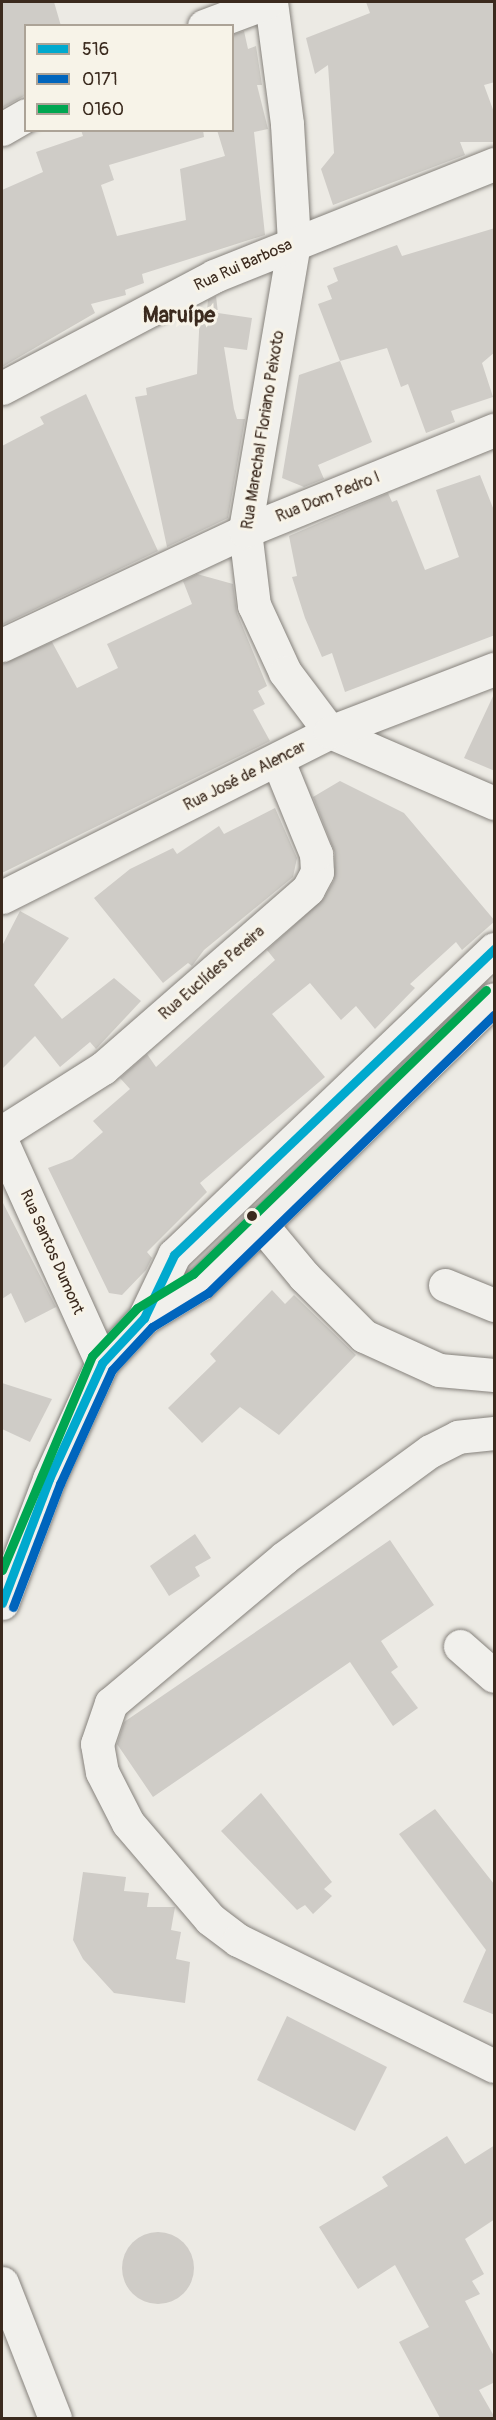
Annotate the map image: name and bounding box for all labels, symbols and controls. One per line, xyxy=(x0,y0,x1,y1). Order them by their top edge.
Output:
legend xyxy=(24,24,234,132)
text: 516 xyxy=(82,38,109,61)
text: 0171 xyxy=(82,68,118,91)
text: 0160 xyxy=(82,98,124,121)
street label: Rua Rui Barbosa xyxy=(191,235,295,295)
district label: Maruípe xyxy=(143,303,215,329)
street label: Rua Marechal Floriano Peixoto xyxy=(238,329,288,531)
street label: Rua Dom Pedro I xyxy=(273,467,383,527)
street label: Rua José de Alencar xyxy=(180,737,310,815)
street label: Rua Euclídes Pereira xyxy=(155,922,269,1024)
street label: Rua Santos Dumont xyxy=(16,1187,88,1317)
unlabelled marker xyxy=(246,1210,258,1222)

